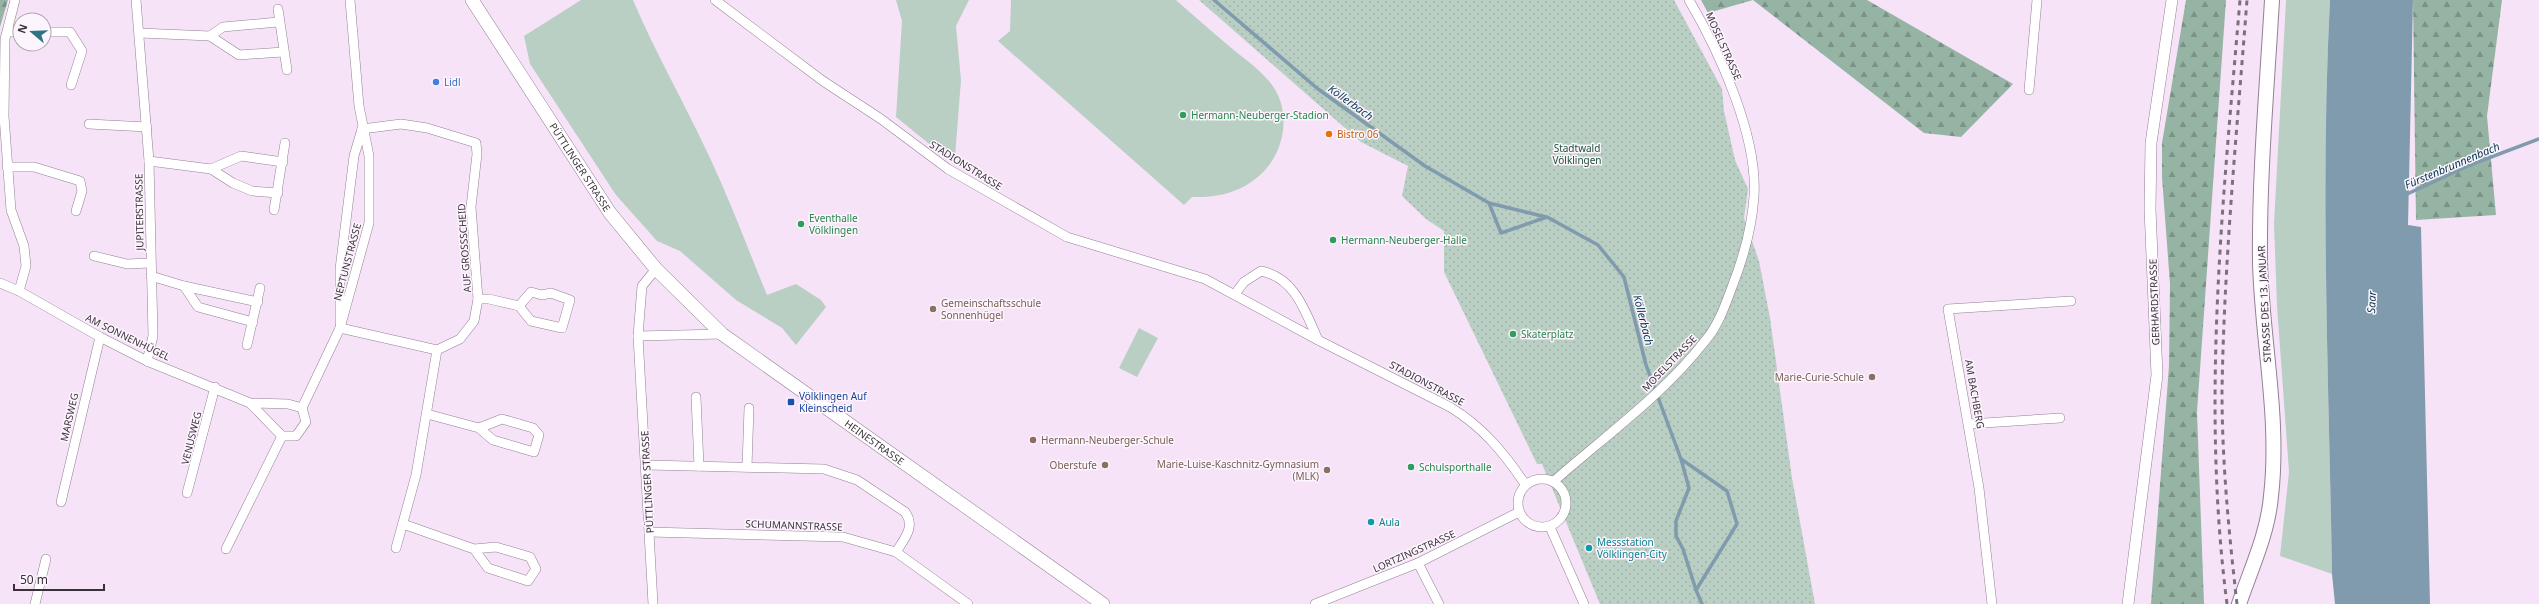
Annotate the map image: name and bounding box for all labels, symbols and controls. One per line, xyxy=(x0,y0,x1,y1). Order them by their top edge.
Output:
street label: MOSELSTRASSE xyxy=(1703,10,1745,82)
north arrow xyxy=(12,12,52,52)
text: N xyxy=(14,22,31,35)
place label: Lidl xyxy=(444,75,461,89)
marker: Lidl xyxy=(431,77,441,87)
water label: Köllerbach xyxy=(1326,81,1376,123)
place label: Hermann-Neuberger-Stadion xyxy=(1191,108,1329,122)
marker: Hermann-Neuberger-Stadion xyxy=(1178,110,1188,120)
street label: PÜTTLINGER STRASSE xyxy=(546,120,614,214)
place label: Bistro 06 xyxy=(1337,127,1379,141)
marker: Bistro 06 xyxy=(1324,129,1334,139)
street label: STADIONSTRASSE xyxy=(927,137,1005,193)
water label: Fürstenbrunnenbach xyxy=(2402,138,2502,192)
park label: Stadtwald Völklingen xyxy=(1552,141,1602,167)
street label: JUPITERSTRASSE xyxy=(131,173,147,252)
street label: AUF GROSSSCHEID xyxy=(454,203,474,293)
place label: Eventhalle Völklingen xyxy=(809,211,858,237)
marker: Eventhalle Völklingen xyxy=(796,219,806,229)
street label: NEPTUNSTRASSE xyxy=(330,222,364,302)
place label: Hermann-Neuberger-Halle xyxy=(1341,233,1467,247)
marker: Hermann-Neuberger-Halle xyxy=(1328,235,1338,245)
street label: STRASSE DES 13. JANUAR xyxy=(2254,244,2274,363)
street label: GERHARDSTRASSE xyxy=(2145,258,2163,346)
water label: Saar xyxy=(2363,290,2379,314)
water label: Köllerbach xyxy=(1630,293,1658,347)
place label: Gemeinschaftsschule Sonnenhügel xyxy=(941,296,1041,322)
marker: Gemeinschaftsschule Sonnenhügel xyxy=(928,304,938,314)
street label: AM SONNENHÜGEL xyxy=(83,310,173,364)
place label: Skaterplatz xyxy=(1521,327,1574,341)
marker: Skaterplatz xyxy=(1508,329,1518,339)
street label: MOSELSTRASSE xyxy=(1638,332,1700,394)
street label: STADIONSTRASSE xyxy=(1387,357,1467,409)
street label: AM BACHBERG xyxy=(1962,358,1988,430)
place label: Marie-Curie-Schule xyxy=(1775,370,1864,384)
marker: Marie-Curie-Schule xyxy=(1867,372,1877,382)
place label: Völklingen Auf Kleinscheid xyxy=(799,389,867,415)
street label: MARSWEG xyxy=(57,391,81,443)
marker: Völklingen Auf Kleinscheid xyxy=(786,397,796,407)
street label: VENUSWEG xyxy=(178,410,204,466)
street label: HEINESTRASSE xyxy=(842,416,907,468)
street label: PÜTTLINGER STRASSE xyxy=(637,430,657,534)
place label: Hermann-Neuberger-Schule xyxy=(1041,433,1174,447)
marker: Hermann-Neuberger-Schule xyxy=(1028,435,1038,445)
place label: Marie-Luise-Kaschnitz-Gymnasium (MLK) xyxy=(1157,457,1319,483)
place label: Oberstufe xyxy=(1050,458,1097,472)
marker: Oberstufe xyxy=(1100,460,1110,470)
place label: Schulsporthalle xyxy=(1419,460,1492,474)
marker: Schulsporthalle xyxy=(1406,462,1416,472)
marker: Marie-Luise-Kaschnitz-Gymnasium (MLK) xyxy=(1322,465,1332,475)
place label: Aula xyxy=(1379,515,1400,529)
street label: SCHUMANNSTRASSE xyxy=(745,516,843,534)
marker: Aula xyxy=(1366,517,1376,527)
street label: LORTZINGSTRASSE xyxy=(1371,527,1457,575)
place label: Messstation Völklingen-City xyxy=(1597,535,1668,561)
marker: Messstation Völklingen-City xyxy=(1584,543,1594,553)
scale bar xyxy=(14,566,104,592)
text: 50 m xyxy=(20,571,48,588)

